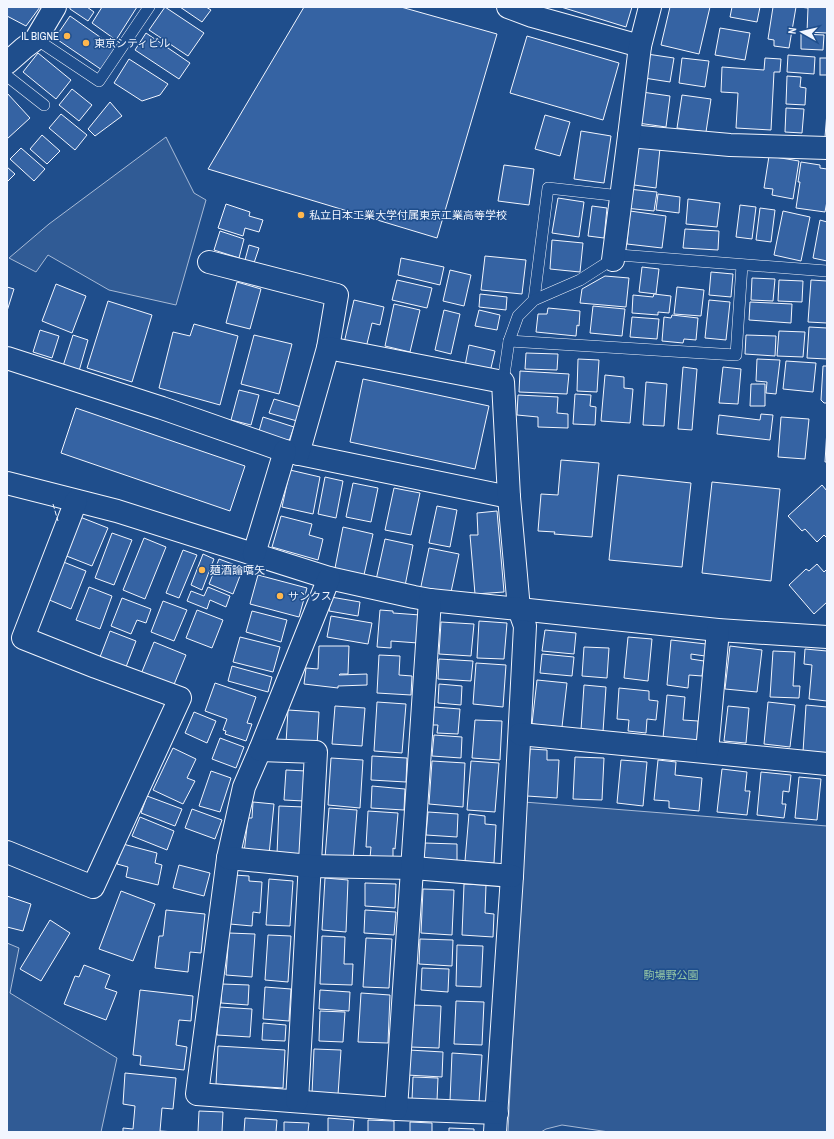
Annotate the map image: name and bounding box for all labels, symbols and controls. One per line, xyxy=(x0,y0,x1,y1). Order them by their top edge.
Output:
north arrow xyxy=(782,12,822,52)
text: N xyxy=(785,26,799,35)
place label: IL BIGNE xyxy=(21,29,59,43)
marker: IL BIGNE xyxy=(62,31,72,41)
place label: 東京シティビル xyxy=(94,36,170,50)
marker: 東京シティビル xyxy=(81,38,91,48)
place label: 私立日本工業大学付属東京工業高等学校 xyxy=(309,208,507,222)
marker: 私立日本工業大学付属東京工業高等学校 xyxy=(296,210,306,220)
place label: 麺酒論嚆矢 xyxy=(210,563,265,577)
marker: 麺酒論嚆矢 xyxy=(197,565,207,575)
place label: サンクス xyxy=(288,589,332,603)
marker: サンクス xyxy=(275,591,285,601)
park label: 駒場野公園 xyxy=(644,968,699,982)

